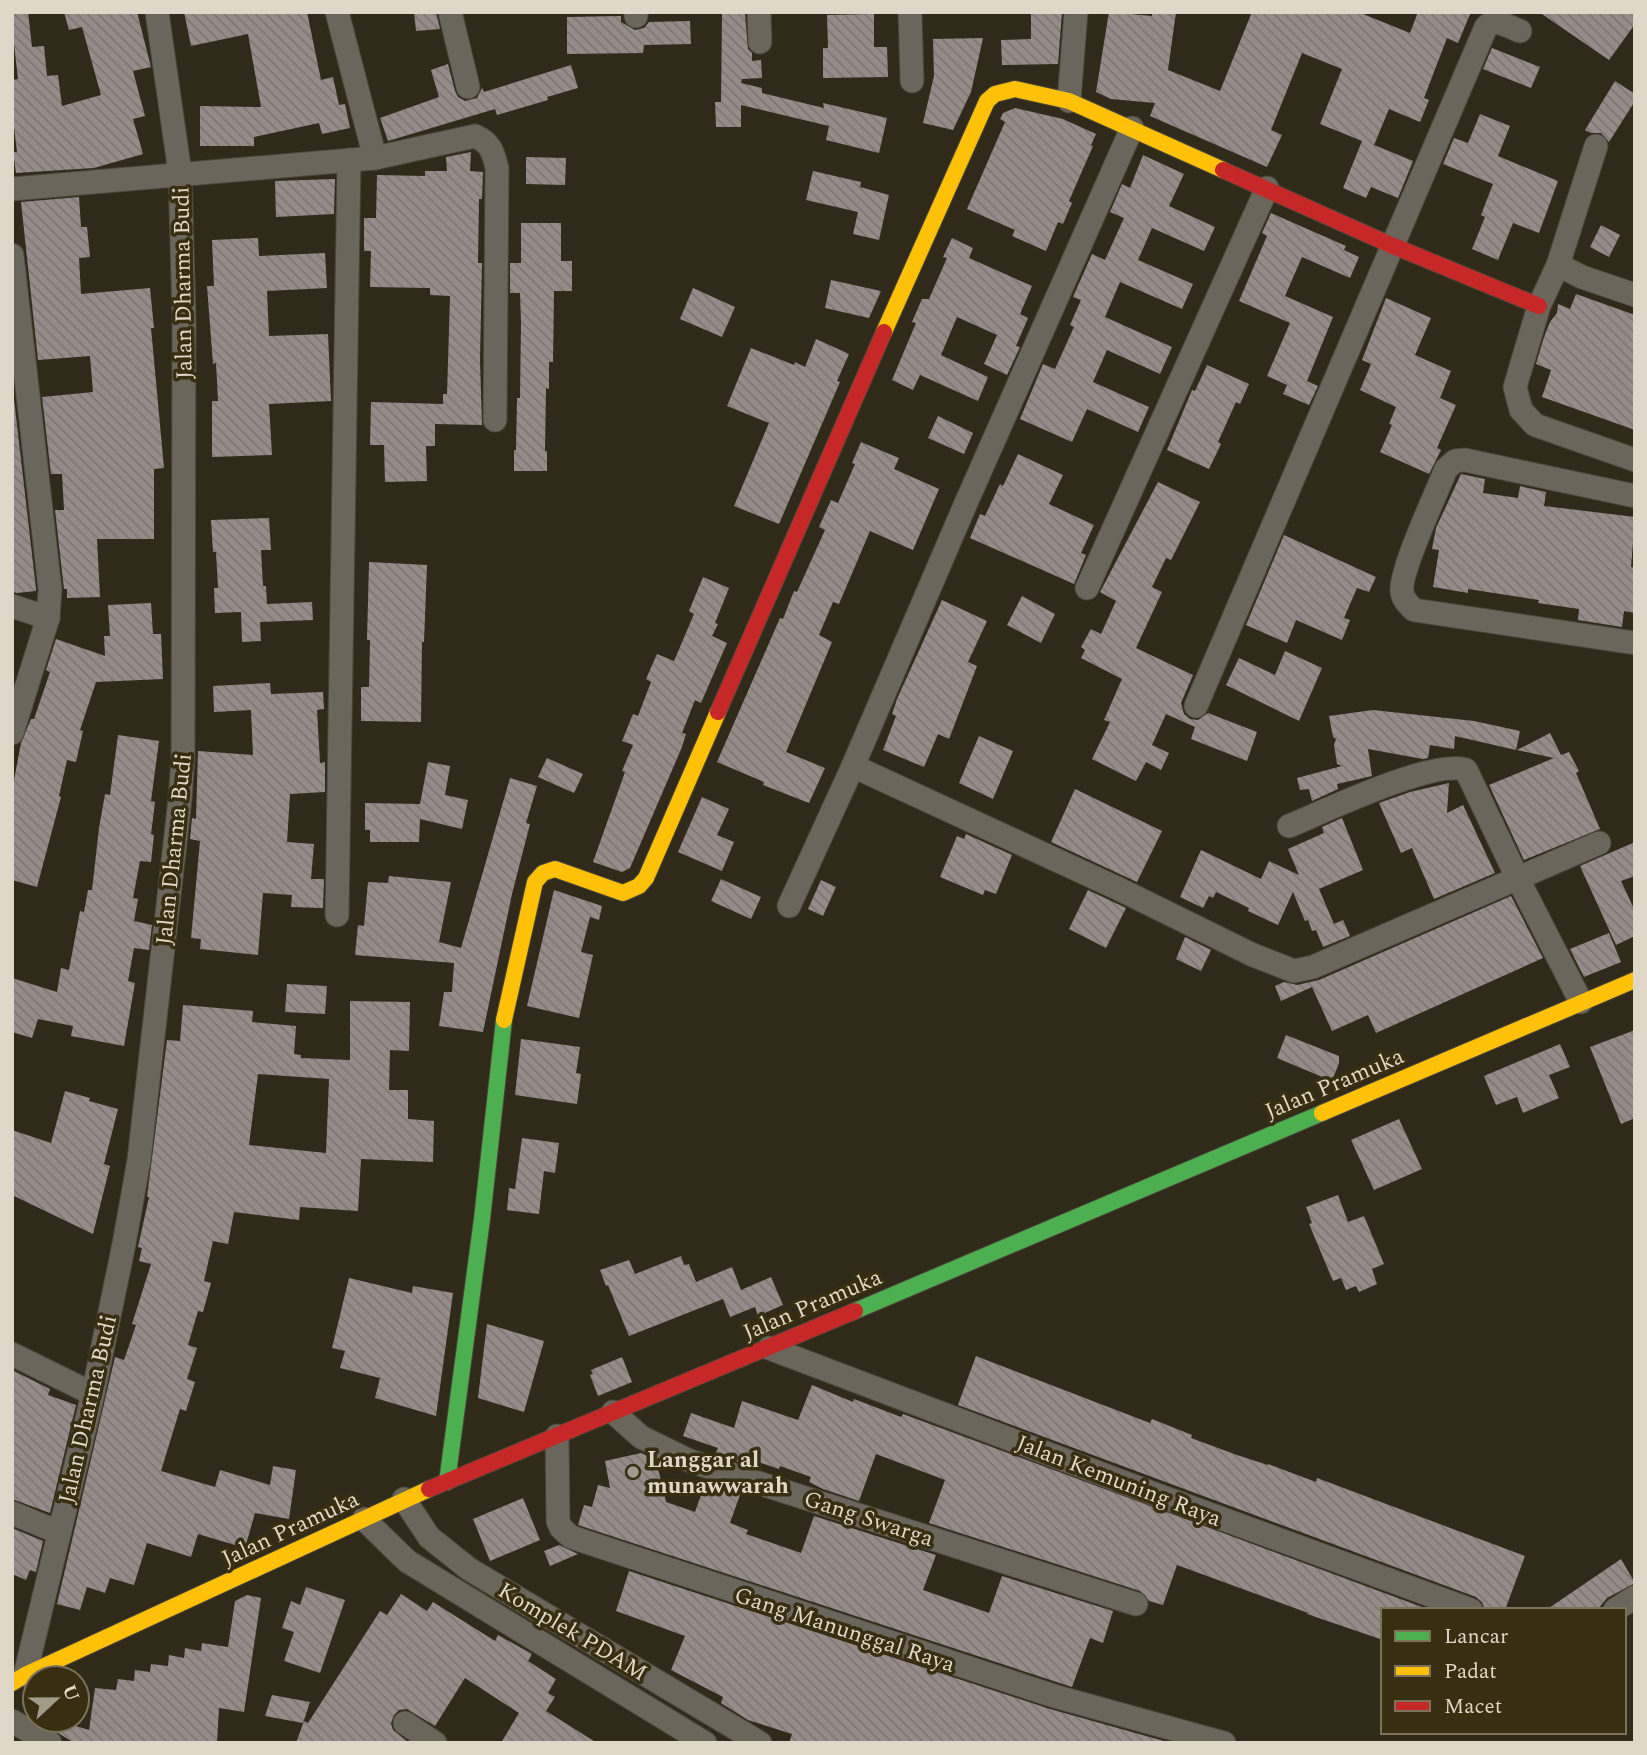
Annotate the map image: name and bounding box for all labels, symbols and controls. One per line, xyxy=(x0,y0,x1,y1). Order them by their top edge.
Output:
street label: Jalan Dharma Budi xyxy=(164,186,203,380)
street label: Jalan Dharma Budi xyxy=(147,751,202,947)
street label: Jalan Pramuka xyxy=(1260,1039,1410,1129)
street label: Jalan Pramuka xyxy=(738,1260,888,1350)
street label: Jalan Dharma Budi xyxy=(50,1311,127,1507)
street label: Jalan Kemuning Raya xyxy=(1011,1426,1226,1537)
place label: Langgar al munawwarah xyxy=(647,1443,789,1504)
marker: Langgar al munawwarah xyxy=(625,1464,641,1480)
street label: Jalan Pramuka xyxy=(216,1482,365,1577)
street label: Gang Swarga xyxy=(799,1482,938,1557)
street label: Komplek PDAM xyxy=(491,1574,654,1691)
street label: Gang Manunggal Raya xyxy=(730,1578,959,1683)
legend xyxy=(1381,1608,1626,1734)
text: Lancar xyxy=(1444,1621,1508,1653)
text: Padat xyxy=(1444,1656,1497,1688)
north arrow xyxy=(21,1664,91,1734)
text: U xyxy=(54,1680,87,1706)
text: Macet xyxy=(1444,1691,1502,1723)

